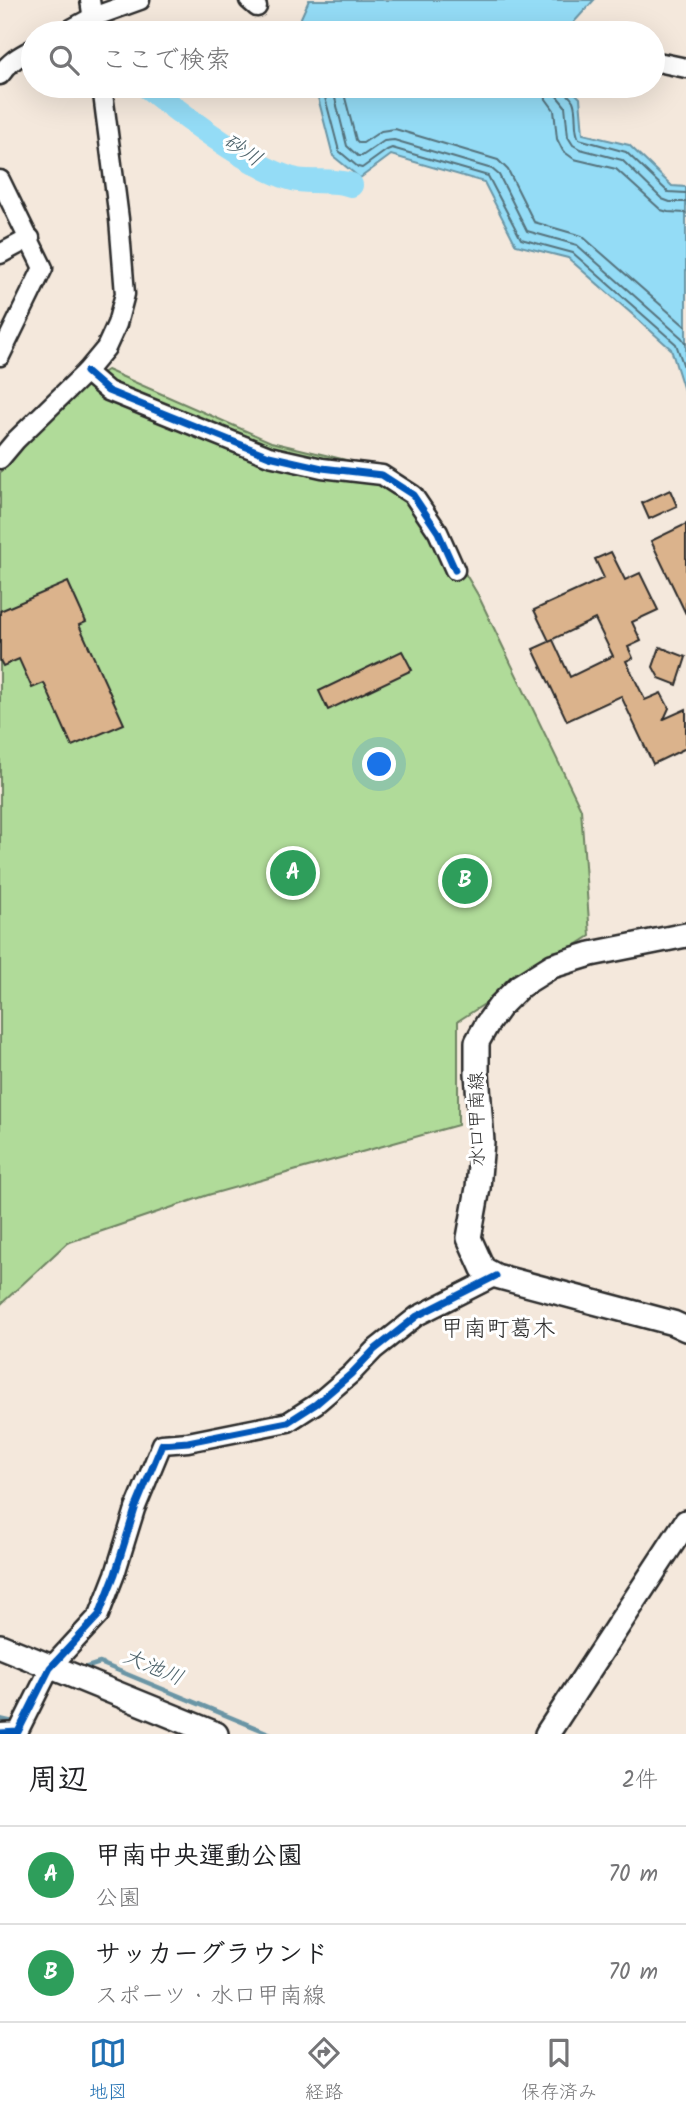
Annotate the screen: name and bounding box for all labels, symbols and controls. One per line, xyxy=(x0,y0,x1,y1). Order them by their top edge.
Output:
search box xyxy=(21,21,665,98)
text: ここで検索 xyxy=(101,40,231,82)
icon: search xyxy=(45,41,83,79)
water label: 砂川 xyxy=(215,126,269,176)
your location xyxy=(362,747,396,781)
pin: A xyxy=(270,847,316,899)
pin: B xyxy=(442,855,488,907)
street label: 水口甲南線 xyxy=(462,1071,494,1167)
district label: 甲南町葛木 xyxy=(441,1312,556,1348)
water label: 大池川 xyxy=(118,1641,188,1695)
text: 周辺 xyxy=(28,1757,88,1805)
text: 2件 xyxy=(622,1763,658,1799)
text: 甲南中央運動公園 xyxy=(95,1836,303,1878)
text: A xyxy=(44,1857,58,1893)
text: 70 m xyxy=(608,1857,658,1893)
text: 公園 xyxy=(95,1881,141,1917)
text: サッカーグラウンド xyxy=(95,1934,329,1976)
text: B xyxy=(44,1955,58,1991)
text: 70 m xyxy=(608,1955,658,1991)
text: スポーツ · 水口甲南線 xyxy=(95,1979,325,2015)
tab: 地図 xyxy=(89,2034,127,2108)
tab: 経路 xyxy=(305,2034,343,2108)
tab: 保存済み xyxy=(521,2034,597,2108)

